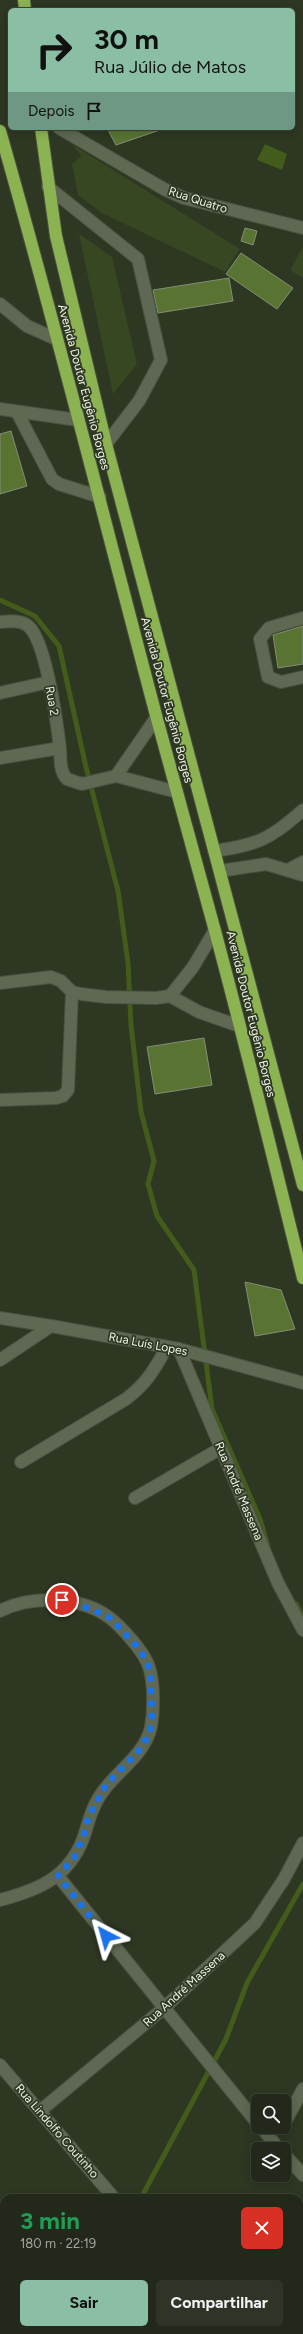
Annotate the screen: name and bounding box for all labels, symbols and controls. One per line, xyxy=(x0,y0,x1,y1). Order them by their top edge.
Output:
text: 30 m xyxy=(94,22,159,56)
icon: right xyxy=(28,24,80,76)
text: Rua Júlio de Matos xyxy=(94,56,246,78)
icon: arrive xyxy=(83,100,105,122)
text: Depois xyxy=(28,102,75,120)
street label: Rua Quatro xyxy=(167,184,229,216)
street label: Avenida Doutor Eugênio Borges xyxy=(55,303,113,472)
street label: Avenida Doutor Eugênio Borges xyxy=(138,616,196,785)
street label: Rua 2 xyxy=(43,685,61,717)
street label: Avenida Doutor Eugênio Borges xyxy=(224,929,279,1099)
street label: Rua Luís Lopes xyxy=(107,1329,189,1359)
street label: Rua André Massena xyxy=(212,1440,266,1542)
pin xyxy=(45,1583,79,1617)
icon: arrive xyxy=(51,1589,73,1611)
position arrow xyxy=(85,1915,127,1957)
street label: Rua André Massena xyxy=(140,1948,228,2030)
street label: Rua Lindolfo Coutinho xyxy=(12,2081,102,2181)
map controls xyxy=(251,2094,291,2182)
button: search xyxy=(251,2094,291,2134)
button: layers xyxy=(251,2142,291,2182)
text: 3 min xyxy=(20,2206,80,2235)
button: close xyxy=(241,2207,283,2249)
text: 180 m · 22:19 xyxy=(20,2236,96,2251)
button: Sair xyxy=(20,2280,148,2326)
button: Compartilhar xyxy=(156,2280,283,2326)

